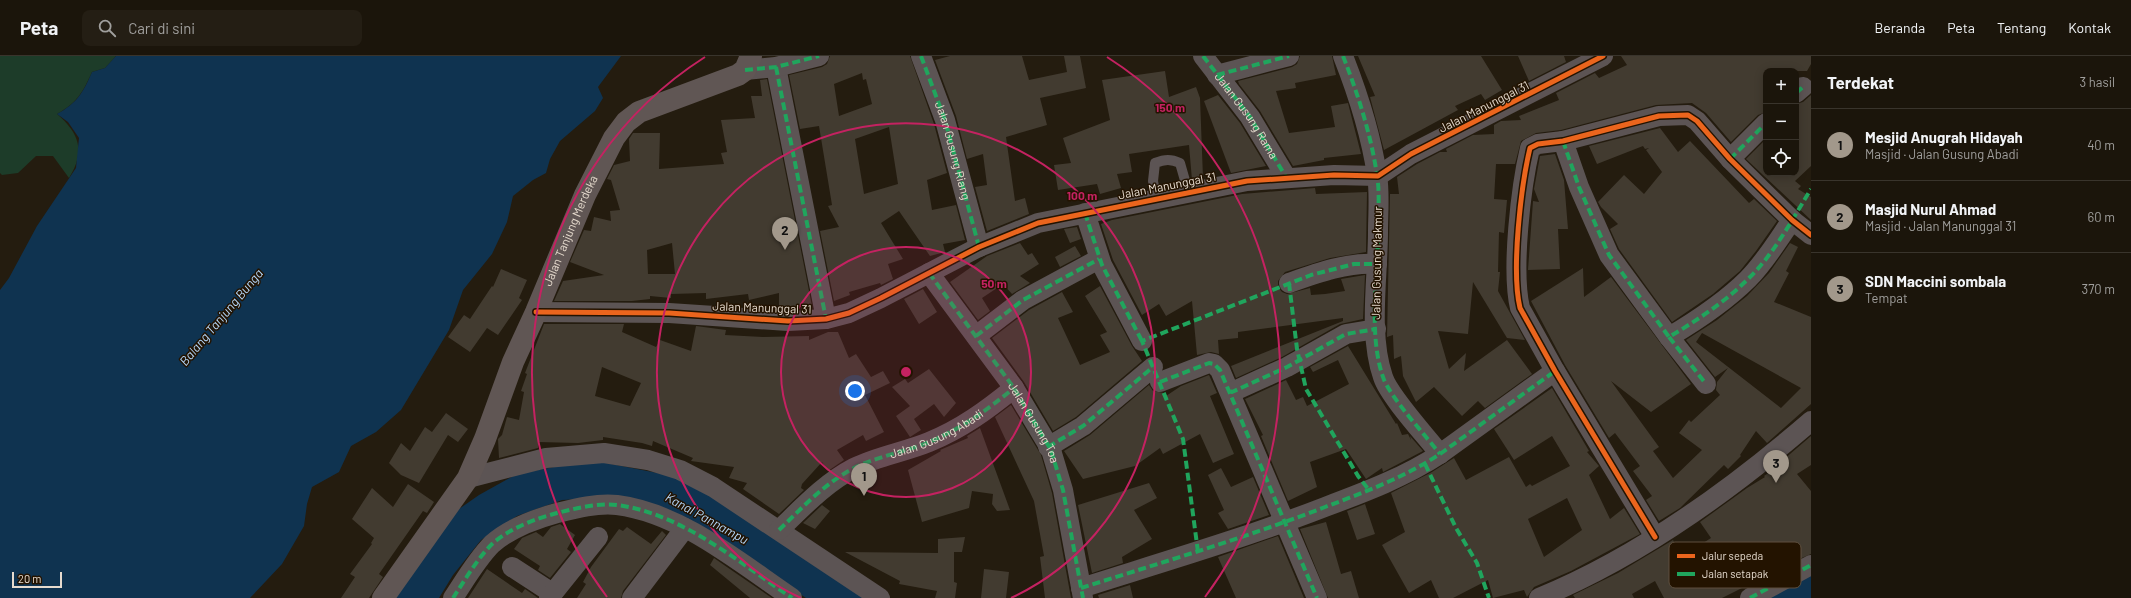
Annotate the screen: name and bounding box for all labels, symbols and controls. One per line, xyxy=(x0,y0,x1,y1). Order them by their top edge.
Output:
search box xyxy=(82,10,362,46)
text: Peta xyxy=(20,16,58,39)
icon: search xyxy=(96,17,118,39)
text: Cari di sini xyxy=(128,19,195,37)
text: Beranda xyxy=(1875,19,1925,36)
text: Peta xyxy=(1947,19,1975,36)
text: Tentang xyxy=(1997,19,2046,36)
text: Kontak xyxy=(2068,19,2111,36)
map controls xyxy=(1763,68,1799,176)
button: + xyxy=(1763,68,1799,104)
street label: Jalan Gusung Rama xyxy=(1212,69,1281,161)
text: Terdekat xyxy=(1827,72,1894,92)
text: 3 hasil xyxy=(2079,74,2115,90)
street label: Jalan Manunggal 31 xyxy=(1436,77,1531,135)
street label: Jalan Gusung Riang xyxy=(933,99,974,201)
text: 150 m xyxy=(1155,100,1185,114)
button: − xyxy=(1763,104,1799,140)
text: Mesjid Anugrah Hidayah xyxy=(1865,128,2023,146)
text: 1 xyxy=(1838,137,1842,153)
text: 40 m xyxy=(2087,137,2115,153)
button: locate xyxy=(1763,140,1799,176)
text: Masjid · Jalan Gusung Abadi xyxy=(1865,146,2019,162)
street label: Jalan Manunggal 31 xyxy=(1117,169,1217,201)
street label: Jalan Tanjung Merdeka xyxy=(540,173,600,288)
text: 100 m xyxy=(1067,188,1097,202)
text: Masjid Nurul Ahmad xyxy=(1865,200,1996,218)
street label: Jalan Gusung Makmur xyxy=(1368,205,1384,320)
text: 2 xyxy=(1836,209,1844,225)
text: 60 m xyxy=(2088,209,2115,225)
pin: 2 xyxy=(772,217,798,250)
text: Masjid · Jalan Manunggal 31 xyxy=(1865,218,2016,234)
water label: Balang Tanjung Bunga xyxy=(176,265,266,369)
text: SDN Maccini sombala xyxy=(1865,272,2006,290)
text: 50 m xyxy=(981,276,1007,290)
text: 3 xyxy=(1836,281,1844,297)
text: 370 m xyxy=(2081,281,2115,297)
text: Tempat xyxy=(1865,290,1908,306)
street label: Jalan Manunggal 31 xyxy=(712,298,812,316)
centre of rings xyxy=(899,365,913,379)
street label: Jalan Gusung Toa xyxy=(1006,379,1062,464)
your location xyxy=(845,381,865,401)
street label: Jalan Gusung Abadi xyxy=(888,406,985,460)
pin: 3 xyxy=(1763,450,1789,483)
pin: 1 xyxy=(851,463,877,496)
water label: Kanal Pannampu xyxy=(663,489,751,548)
legend xyxy=(1669,542,1801,588)
text: Jalur sepeda xyxy=(1702,549,1763,562)
text: Jalan setapak xyxy=(1702,567,1769,580)
scale bar xyxy=(12,570,62,589)
text: 20 m xyxy=(18,572,41,585)

